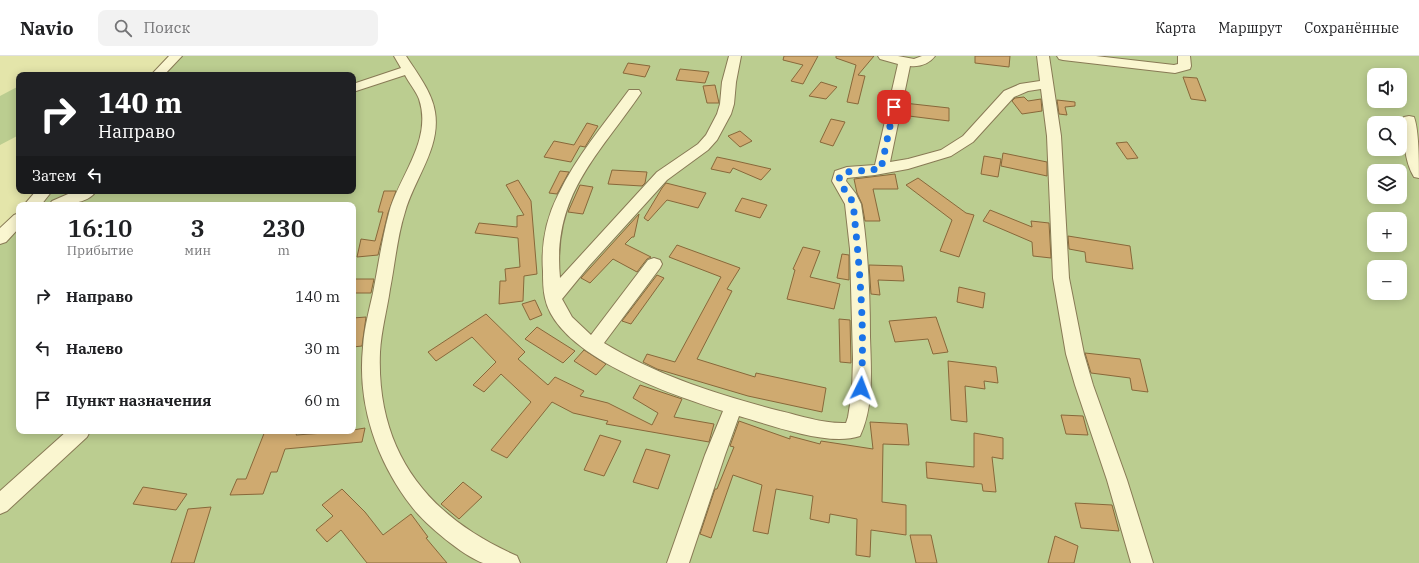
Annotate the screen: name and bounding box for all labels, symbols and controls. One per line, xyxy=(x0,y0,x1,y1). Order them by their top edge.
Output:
search box xyxy=(98,10,378,46)
text: Navio xyxy=(20,16,74,40)
icon: search xyxy=(112,17,134,39)
text: Поиск xyxy=(144,18,190,37)
text: Карта xyxy=(1155,19,1196,37)
text: Маршрут xyxy=(1218,19,1282,37)
text: Сохранённые xyxy=(1304,19,1399,37)
map controls xyxy=(1367,68,1407,300)
button: sound xyxy=(1367,68,1407,108)
text: 140 m xyxy=(98,84,182,121)
icon: right xyxy=(32,88,84,140)
pin xyxy=(877,90,911,124)
icon: arrive xyxy=(883,96,905,118)
button: search xyxy=(1367,116,1407,156)
text: Направо xyxy=(98,120,175,143)
icon: left xyxy=(84,164,106,186)
button: layers xyxy=(1367,164,1407,204)
text: Затем xyxy=(32,166,76,185)
text: 16:10 xyxy=(68,212,133,244)
text: 3 xyxy=(191,212,205,244)
text: 230 xyxy=(262,212,305,244)
button: + xyxy=(1367,212,1407,252)
text: Прибытие xyxy=(67,242,133,259)
text: мин xyxy=(184,242,211,259)
text: m xyxy=(277,242,290,259)
button: − xyxy=(1367,260,1407,300)
icon: right xyxy=(32,285,54,307)
text: Направо xyxy=(66,287,133,306)
text: 140 m xyxy=(295,287,340,306)
icon: left xyxy=(32,337,54,359)
text: Налево xyxy=(66,339,123,358)
text: 30 m xyxy=(304,339,340,358)
position arrow xyxy=(840,367,882,409)
icon: arrive xyxy=(32,389,54,411)
text: Пункт назначения xyxy=(66,391,212,410)
text: 60 m xyxy=(304,391,340,410)

